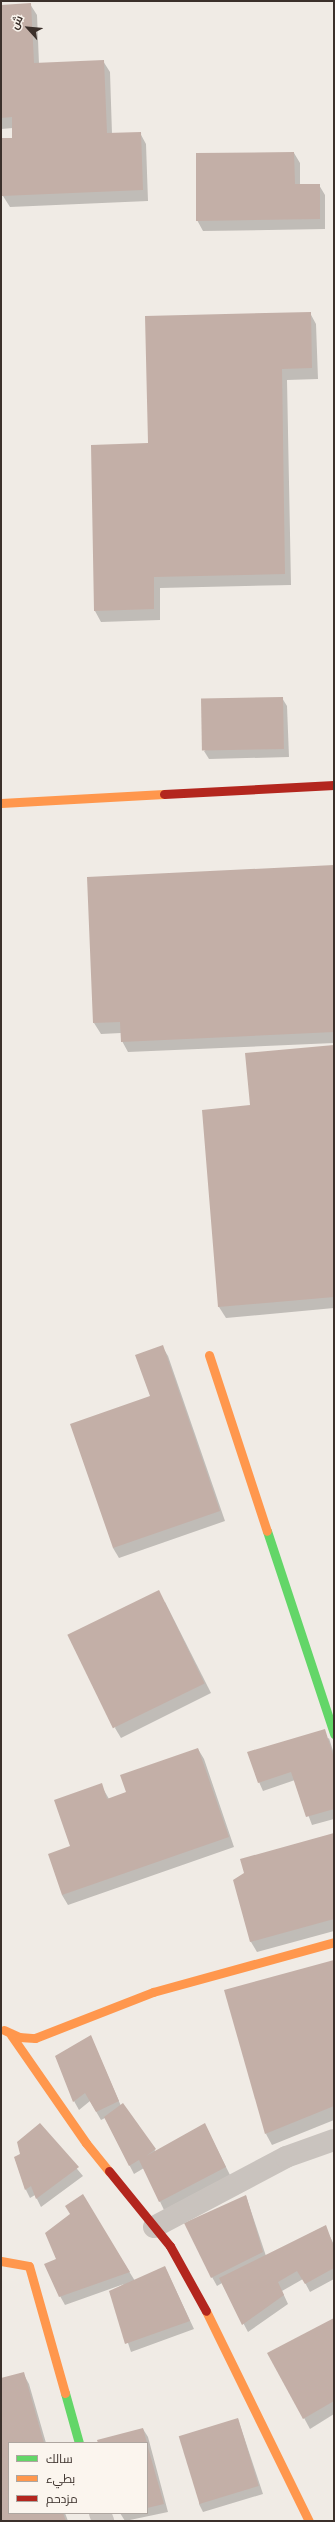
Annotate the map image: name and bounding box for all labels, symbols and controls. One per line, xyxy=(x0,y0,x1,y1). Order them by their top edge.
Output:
north arrow xyxy=(8,8,48,48)
text: ش xyxy=(8,13,26,32)
legend xyxy=(8,2442,148,2514)
text: سالك xyxy=(46,2452,73,2467)
text: بطيء xyxy=(46,2472,75,2487)
text: مزدحم xyxy=(46,2492,78,2507)

